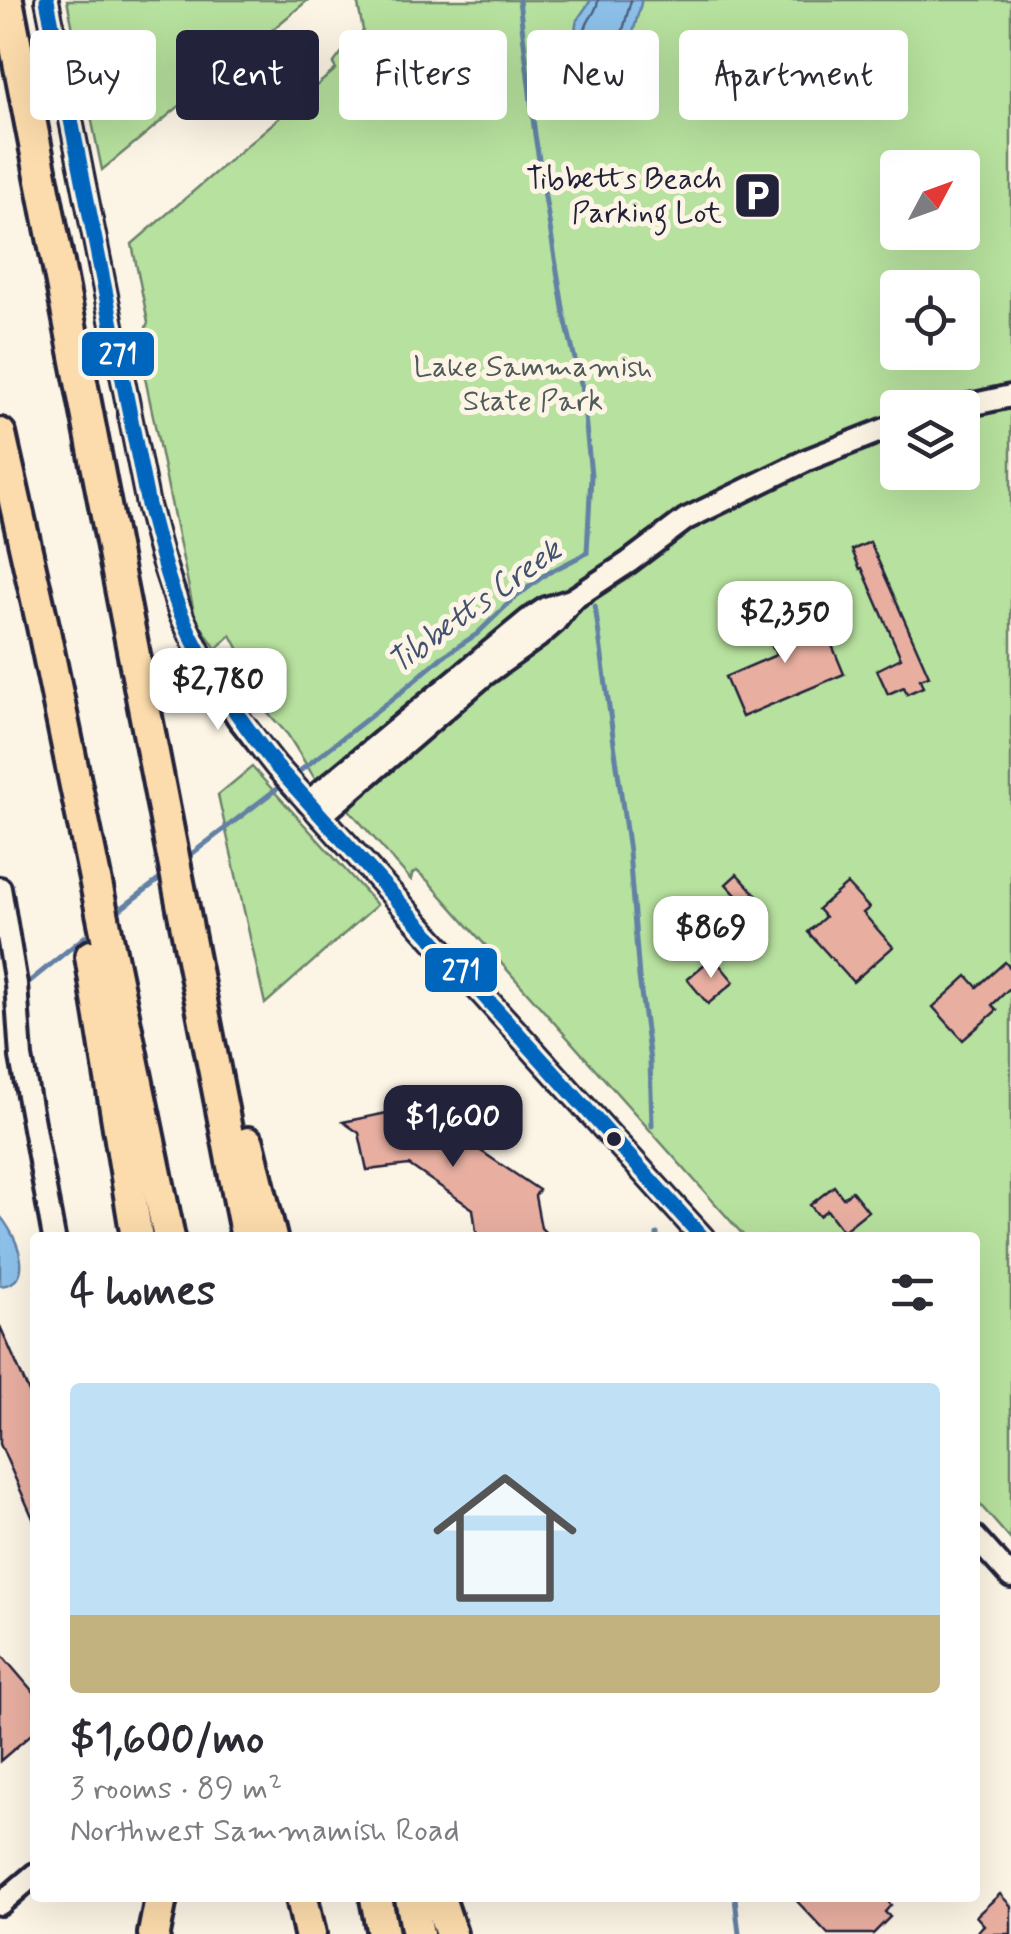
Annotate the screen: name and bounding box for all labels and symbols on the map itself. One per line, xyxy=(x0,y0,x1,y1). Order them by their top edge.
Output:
north arrow xyxy=(880,150,980,250)
place label: Tibbetts Beach Parking Lot xyxy=(526,160,722,236)
parking icon: Tibbetts Beach Parking Lot xyxy=(731,170,783,222)
line badge: 271 xyxy=(80,330,156,378)
text: 271 xyxy=(99,338,137,375)
park label: Lake Sammamish State Park xyxy=(413,348,653,421)
water label: Tibbetts Creek xyxy=(380,529,572,684)
pin: $2,350 xyxy=(704,581,866,666)
pin: $2,780 xyxy=(137,648,299,733)
pin: $869 xyxy=(652,896,770,981)
line badge: 271 xyxy=(423,946,499,994)
text: 271 xyxy=(442,954,480,991)
pin: $1,600 xyxy=(372,1085,534,1170)
unlabelled marker xyxy=(604,1129,624,1149)

